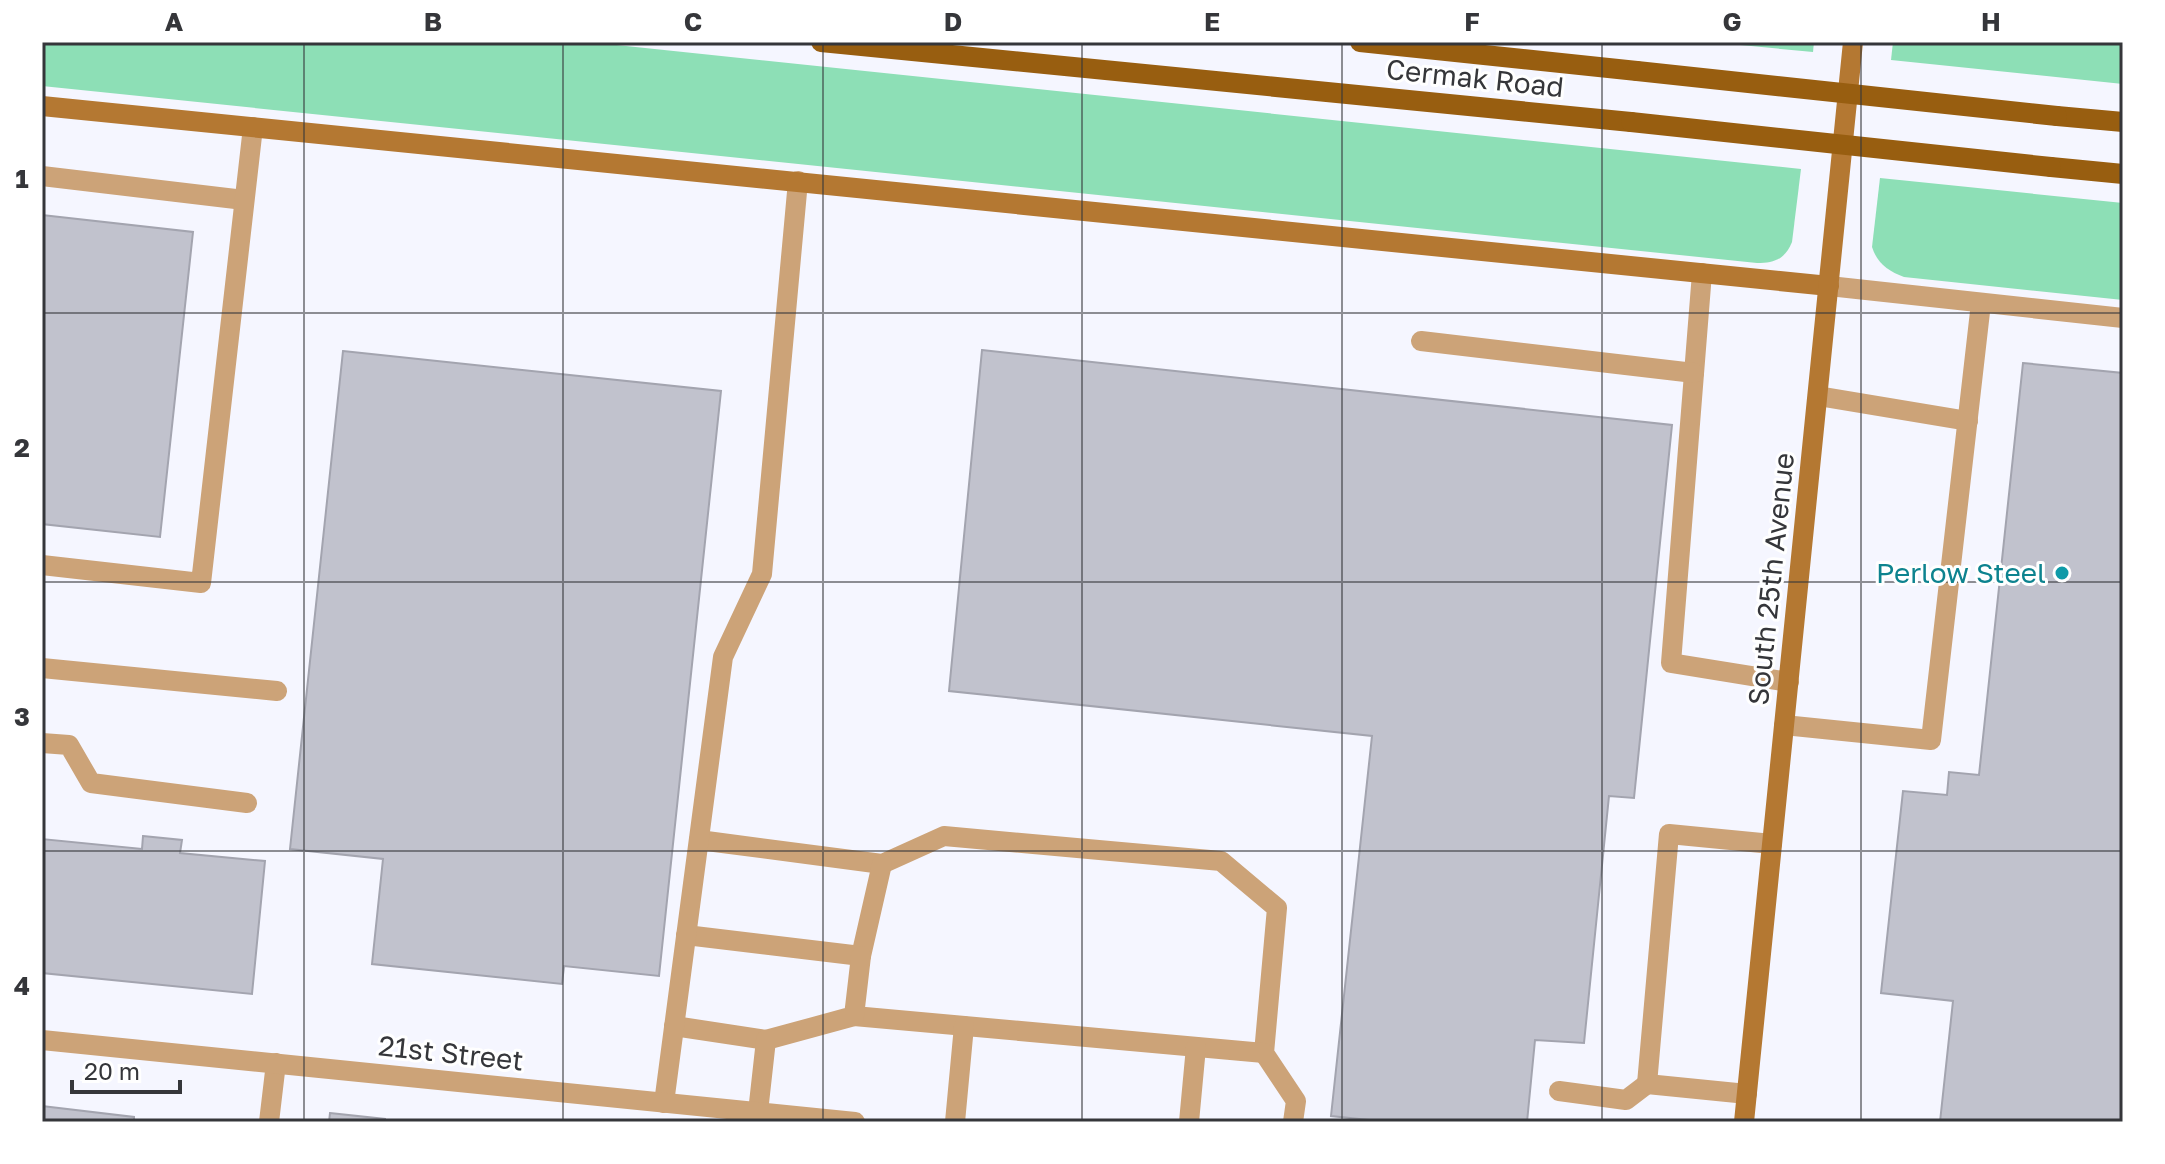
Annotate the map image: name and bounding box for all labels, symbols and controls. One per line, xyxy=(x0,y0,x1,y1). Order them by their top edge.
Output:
text: A xyxy=(165,6,184,37)
text: B xyxy=(424,6,442,37)
text: C xyxy=(684,6,702,37)
text: D xyxy=(944,6,962,37)
text: E xyxy=(1204,6,1220,37)
text: F xyxy=(1464,6,1480,37)
text: G xyxy=(1722,6,1742,37)
text: H xyxy=(1981,6,2001,37)
street label: Cermak Road xyxy=(1385,52,1565,103)
text: 1 xyxy=(15,163,29,194)
text: 2 xyxy=(14,432,30,463)
street label: South 25th Avenue xyxy=(1741,451,1800,707)
place label: Perlow Steel xyxy=(1876,556,2046,589)
marker: Perlow Steel xyxy=(2053,564,2071,582)
text: 3 xyxy=(14,701,30,732)
text: 4 xyxy=(14,970,30,1001)
street label: 21st Street xyxy=(377,1028,525,1077)
scale bar xyxy=(72,1044,180,1094)
text: 20 m xyxy=(84,1056,140,1085)

